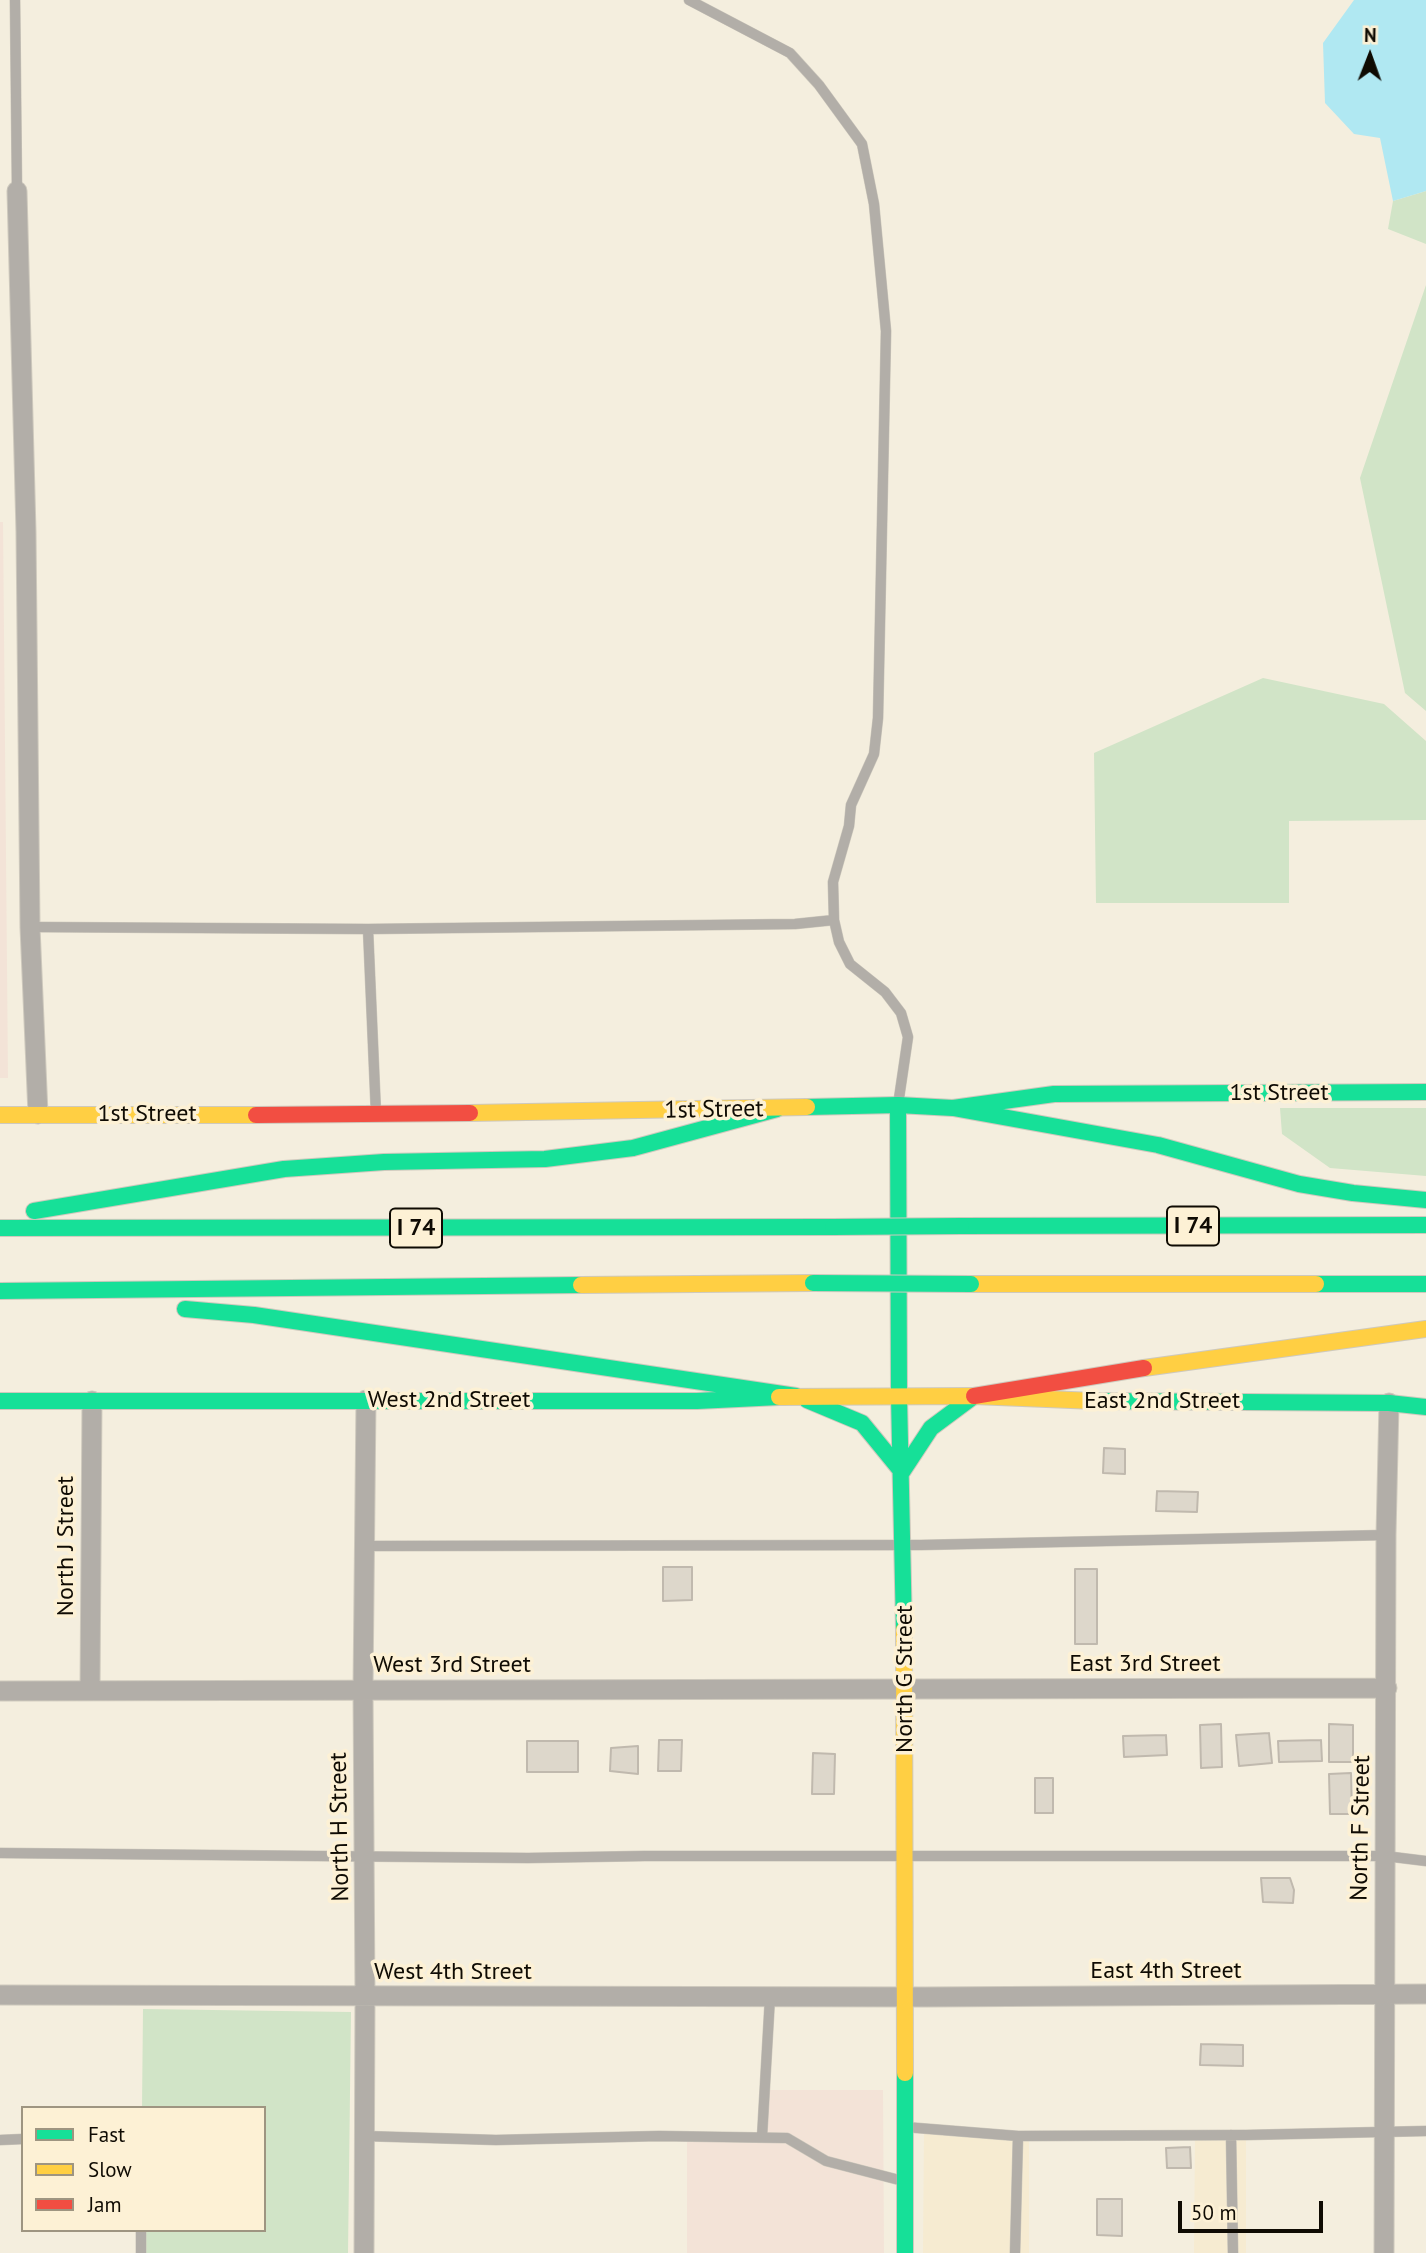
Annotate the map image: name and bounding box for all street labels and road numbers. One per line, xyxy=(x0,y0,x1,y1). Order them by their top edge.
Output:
street label: 1st Street xyxy=(1229,1079,1329,1107)
street label: 1st Street xyxy=(664,1095,764,1125)
street label: 1st Street xyxy=(97,1100,197,1128)
road number: I 74 xyxy=(1167,1206,1219,1246)
road number: I 74 xyxy=(390,1208,442,1247)
street label: West 2nd Street xyxy=(368,1386,530,1414)
street label: East 2nd Street xyxy=(1084,1387,1240,1415)
street label: North J Street xyxy=(52,1476,80,1616)
street label: North G Street xyxy=(891,1605,919,1753)
street label: East 3rd Street xyxy=(1069,1650,1221,1678)
street label: West 3rd Street xyxy=(373,1651,531,1679)
street label: North H Street xyxy=(324,1752,356,1902)
street label: North F Street xyxy=(1345,1755,1377,1901)
street label: East 4th Street xyxy=(1090,1957,1242,1985)
street label: West 4th Street xyxy=(374,1958,532,1986)

